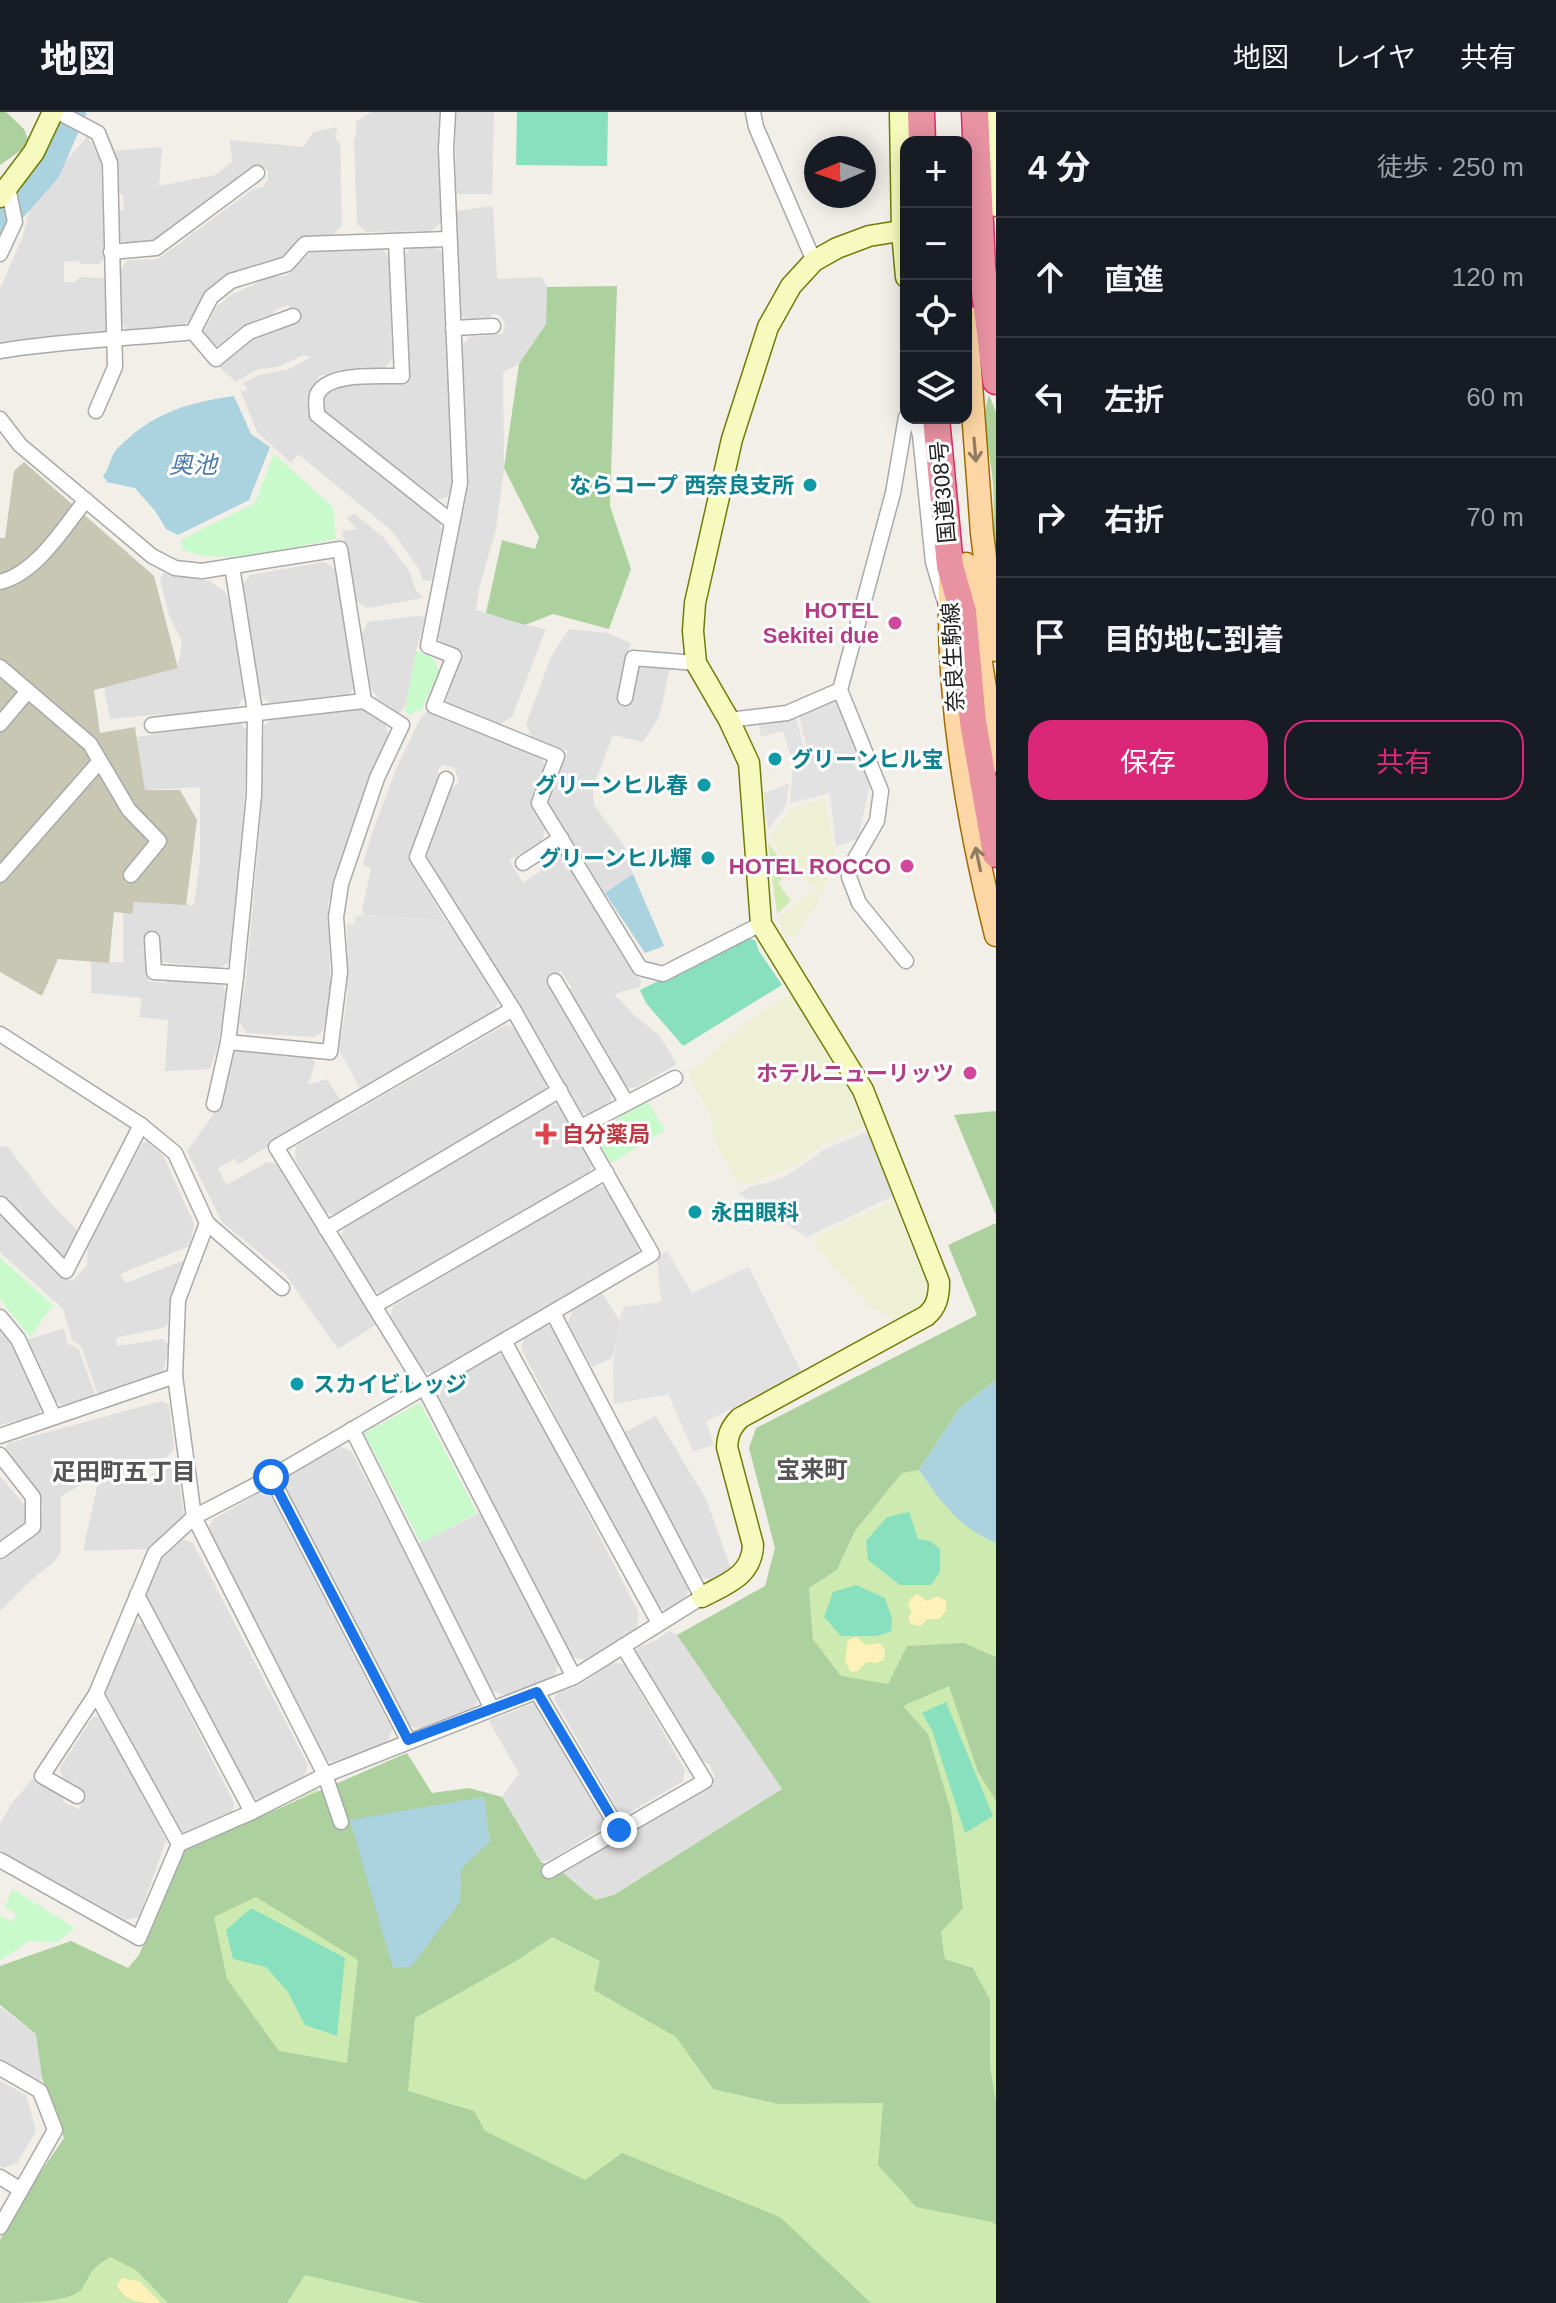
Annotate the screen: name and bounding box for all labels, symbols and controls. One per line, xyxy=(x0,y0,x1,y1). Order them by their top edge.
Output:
text: 地図 xyxy=(40,38,116,80)
text: 地図 xyxy=(1233,42,1289,73)
text: レイヤ xyxy=(1333,42,1416,73)
text: 共有 xyxy=(1460,42,1516,73)
north arrow xyxy=(804,136,876,208)
map controls xyxy=(900,136,972,424)
button: + xyxy=(900,136,972,208)
text: 4 分 xyxy=(1028,148,1090,186)
text: 徒歩 · 250 m xyxy=(1377,152,1524,182)
button: − xyxy=(900,208,972,280)
icon: ahead xyxy=(1028,255,1072,299)
text: 120 m xyxy=(1452,262,1524,292)
text: 直進 xyxy=(1104,263,1164,296)
button: locate xyxy=(900,280,972,352)
button: layers xyxy=(900,352,972,424)
icon: left xyxy=(1028,375,1072,419)
text: 60 m xyxy=(1466,382,1524,412)
text: 左折 xyxy=(1104,383,1164,416)
one-way arrow xyxy=(968,436,983,463)
street label: 国道308号 xyxy=(926,440,960,544)
water label: 奥池 xyxy=(169,451,219,478)
place label: ならコープ 西奈良支所 xyxy=(569,473,794,498)
marker: ならコープ 西奈良支所 xyxy=(801,476,819,494)
icon: right xyxy=(1028,495,1072,539)
text: 70 m xyxy=(1466,502,1524,532)
text: 右折 xyxy=(1104,503,1164,536)
place label: HOTEL Sekitei due xyxy=(763,598,879,648)
street label: 奈良生駒線 xyxy=(938,601,968,713)
marker: HOTEL Sekitei due xyxy=(886,614,904,632)
icon: arrive xyxy=(1028,615,1072,659)
text: 目的地に到着 xyxy=(1104,623,1284,656)
button: 保存 xyxy=(1028,720,1268,800)
button: 共有 xyxy=(1284,720,1524,800)
place label: グリーンヒル宝 xyxy=(791,747,944,772)
marker: グリーンヒル宝 xyxy=(766,750,784,768)
place label: グリーンヒル春 xyxy=(535,773,688,798)
marker: グリーンヒル春 xyxy=(695,776,713,794)
place label: グリーンヒル輝 xyxy=(539,846,692,871)
one-way arrow xyxy=(970,847,985,873)
marker: グリーンヒル輝 xyxy=(699,849,717,867)
place label: HOTEL ROCCO xyxy=(729,854,891,879)
marker: HOTEL ROCCO xyxy=(898,857,916,875)
place label: ホテルニューリッツ xyxy=(756,1061,954,1086)
marker: ホテルニューリッツ xyxy=(961,1064,979,1082)
place label: 自分薬局 xyxy=(562,1122,650,1147)
marker: 自分薬局 xyxy=(537,1125,555,1143)
place label: 永田眼科 xyxy=(711,1200,799,1225)
marker: 永田眼科 xyxy=(686,1203,704,1221)
place label: スカイビレッジ xyxy=(313,1372,467,1397)
marker: スカイビレッジ xyxy=(288,1375,306,1393)
district label: 宝来町 xyxy=(776,1456,848,1483)
district label: 疋田町五丁目 xyxy=(52,1458,196,1485)
route start xyxy=(253,1459,289,1495)
route end xyxy=(601,1812,637,1848)

